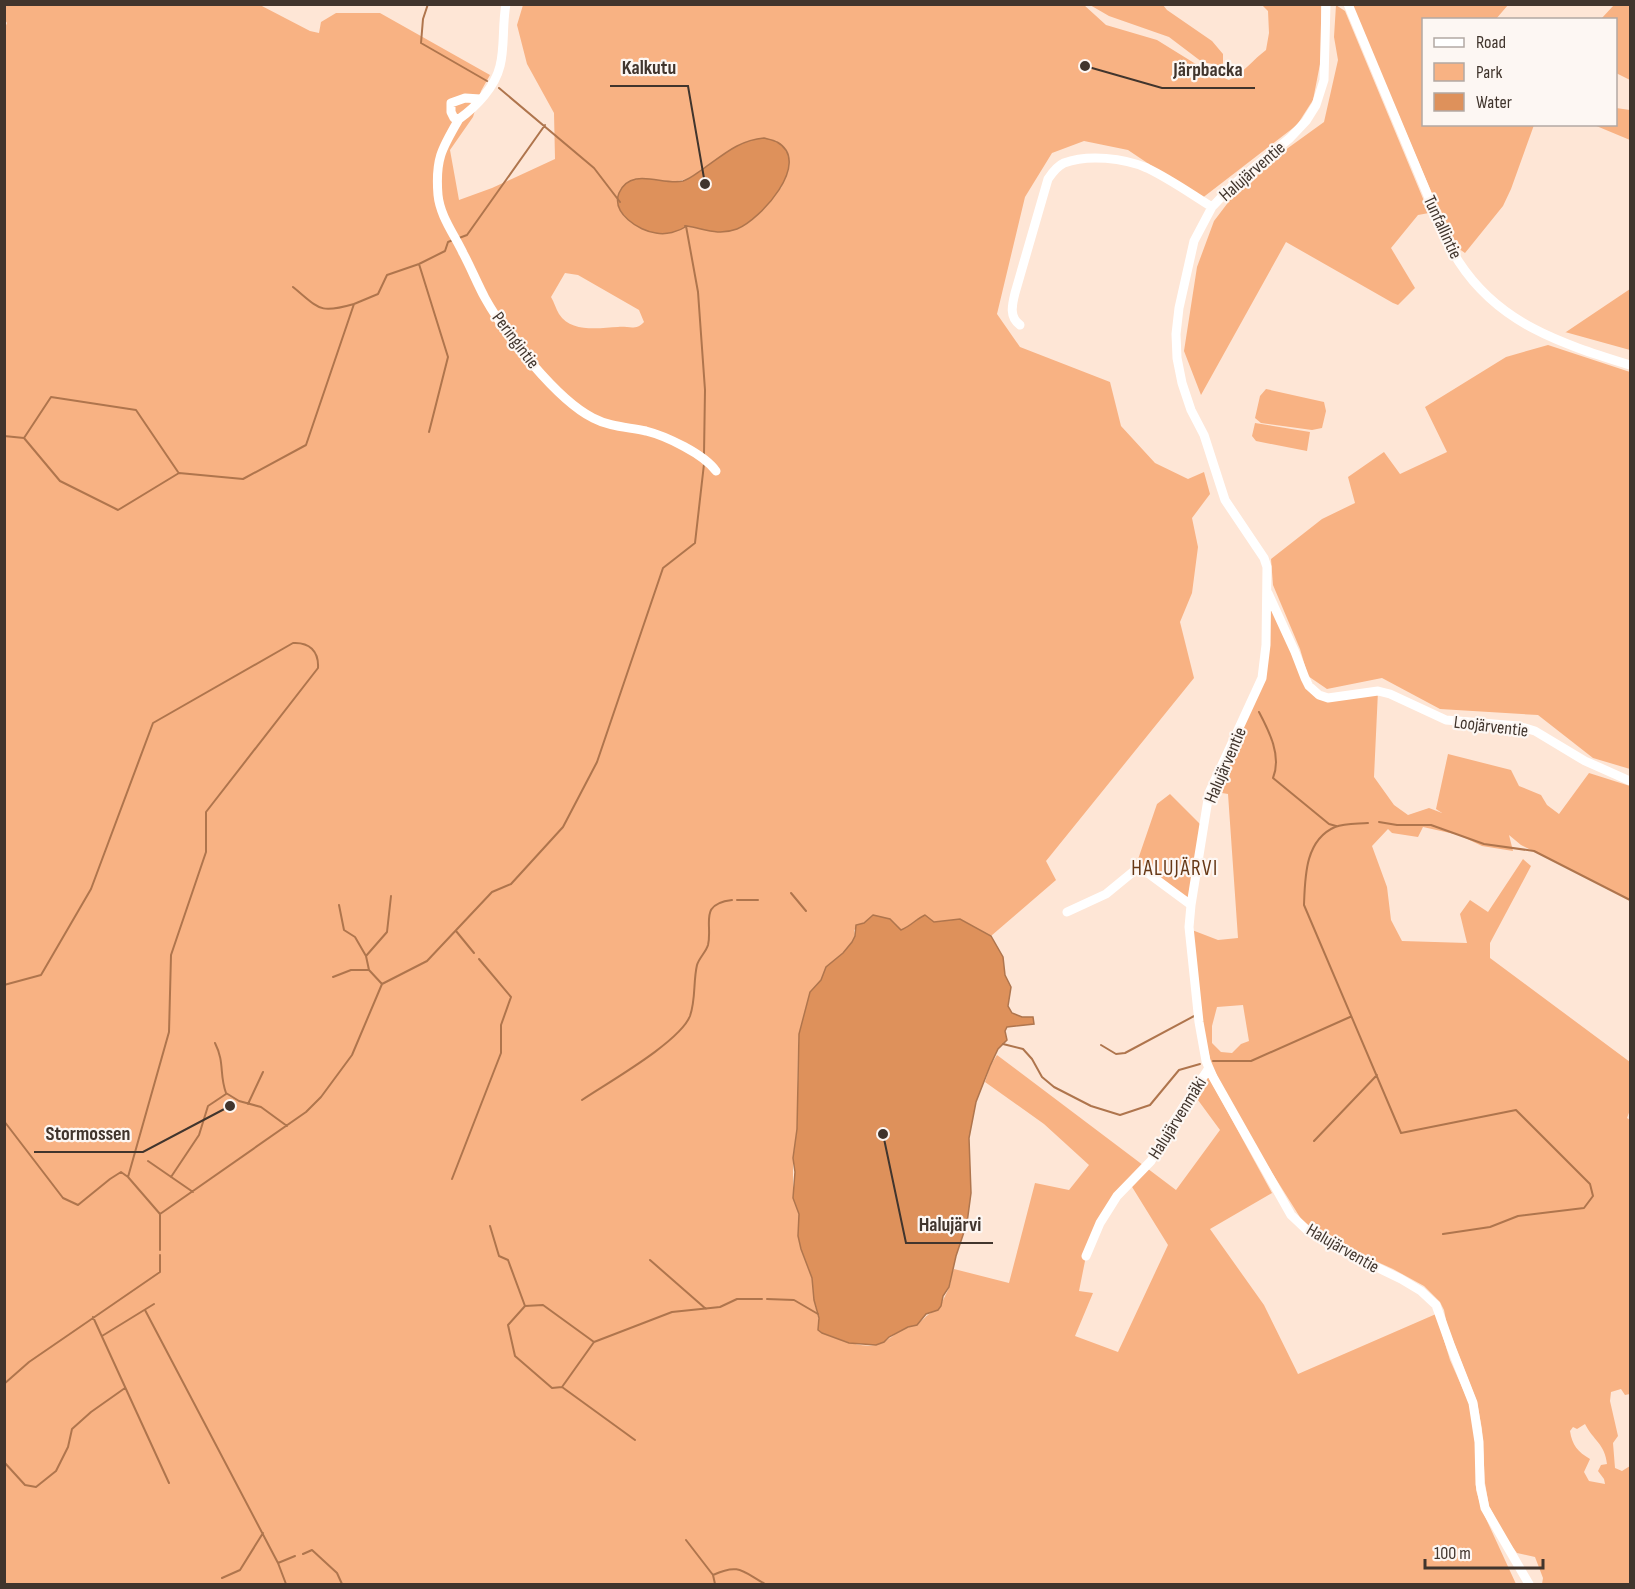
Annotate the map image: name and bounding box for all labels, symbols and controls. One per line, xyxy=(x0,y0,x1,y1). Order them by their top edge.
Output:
legend xyxy=(1422,18,1617,126)
text: Road xyxy=(1476,32,1506,53)
callout: Kalkutu xyxy=(610,48,688,86)
callout: Järpbacka xyxy=(1162,50,1255,88)
text: Kalkutu xyxy=(622,56,676,80)
text: Järpbacka xyxy=(1172,58,1243,82)
text: Park xyxy=(1476,62,1502,83)
text: Water xyxy=(1476,92,1512,113)
street label: Halujärventie xyxy=(1215,137,1290,206)
street label: Tunfallintie xyxy=(1419,192,1466,262)
street label: Peringintie xyxy=(488,308,544,373)
street label: Loojärventie xyxy=(1453,712,1529,741)
street label: Halujärventie xyxy=(1200,724,1251,806)
district label: HALUJÄRVI xyxy=(1131,856,1219,881)
street label: Halujärvenmäki xyxy=(1144,1073,1211,1163)
callout: Stormossen xyxy=(34,1114,143,1152)
text: Stormossen xyxy=(45,1122,131,1146)
callout: Halujärvi xyxy=(906,1205,993,1243)
text: Halujärvi xyxy=(919,1213,981,1237)
street label: Halujärventie xyxy=(1303,1219,1383,1278)
scale bar xyxy=(1425,1532,1544,1570)
text: 100 m xyxy=(1434,1543,1471,1564)

